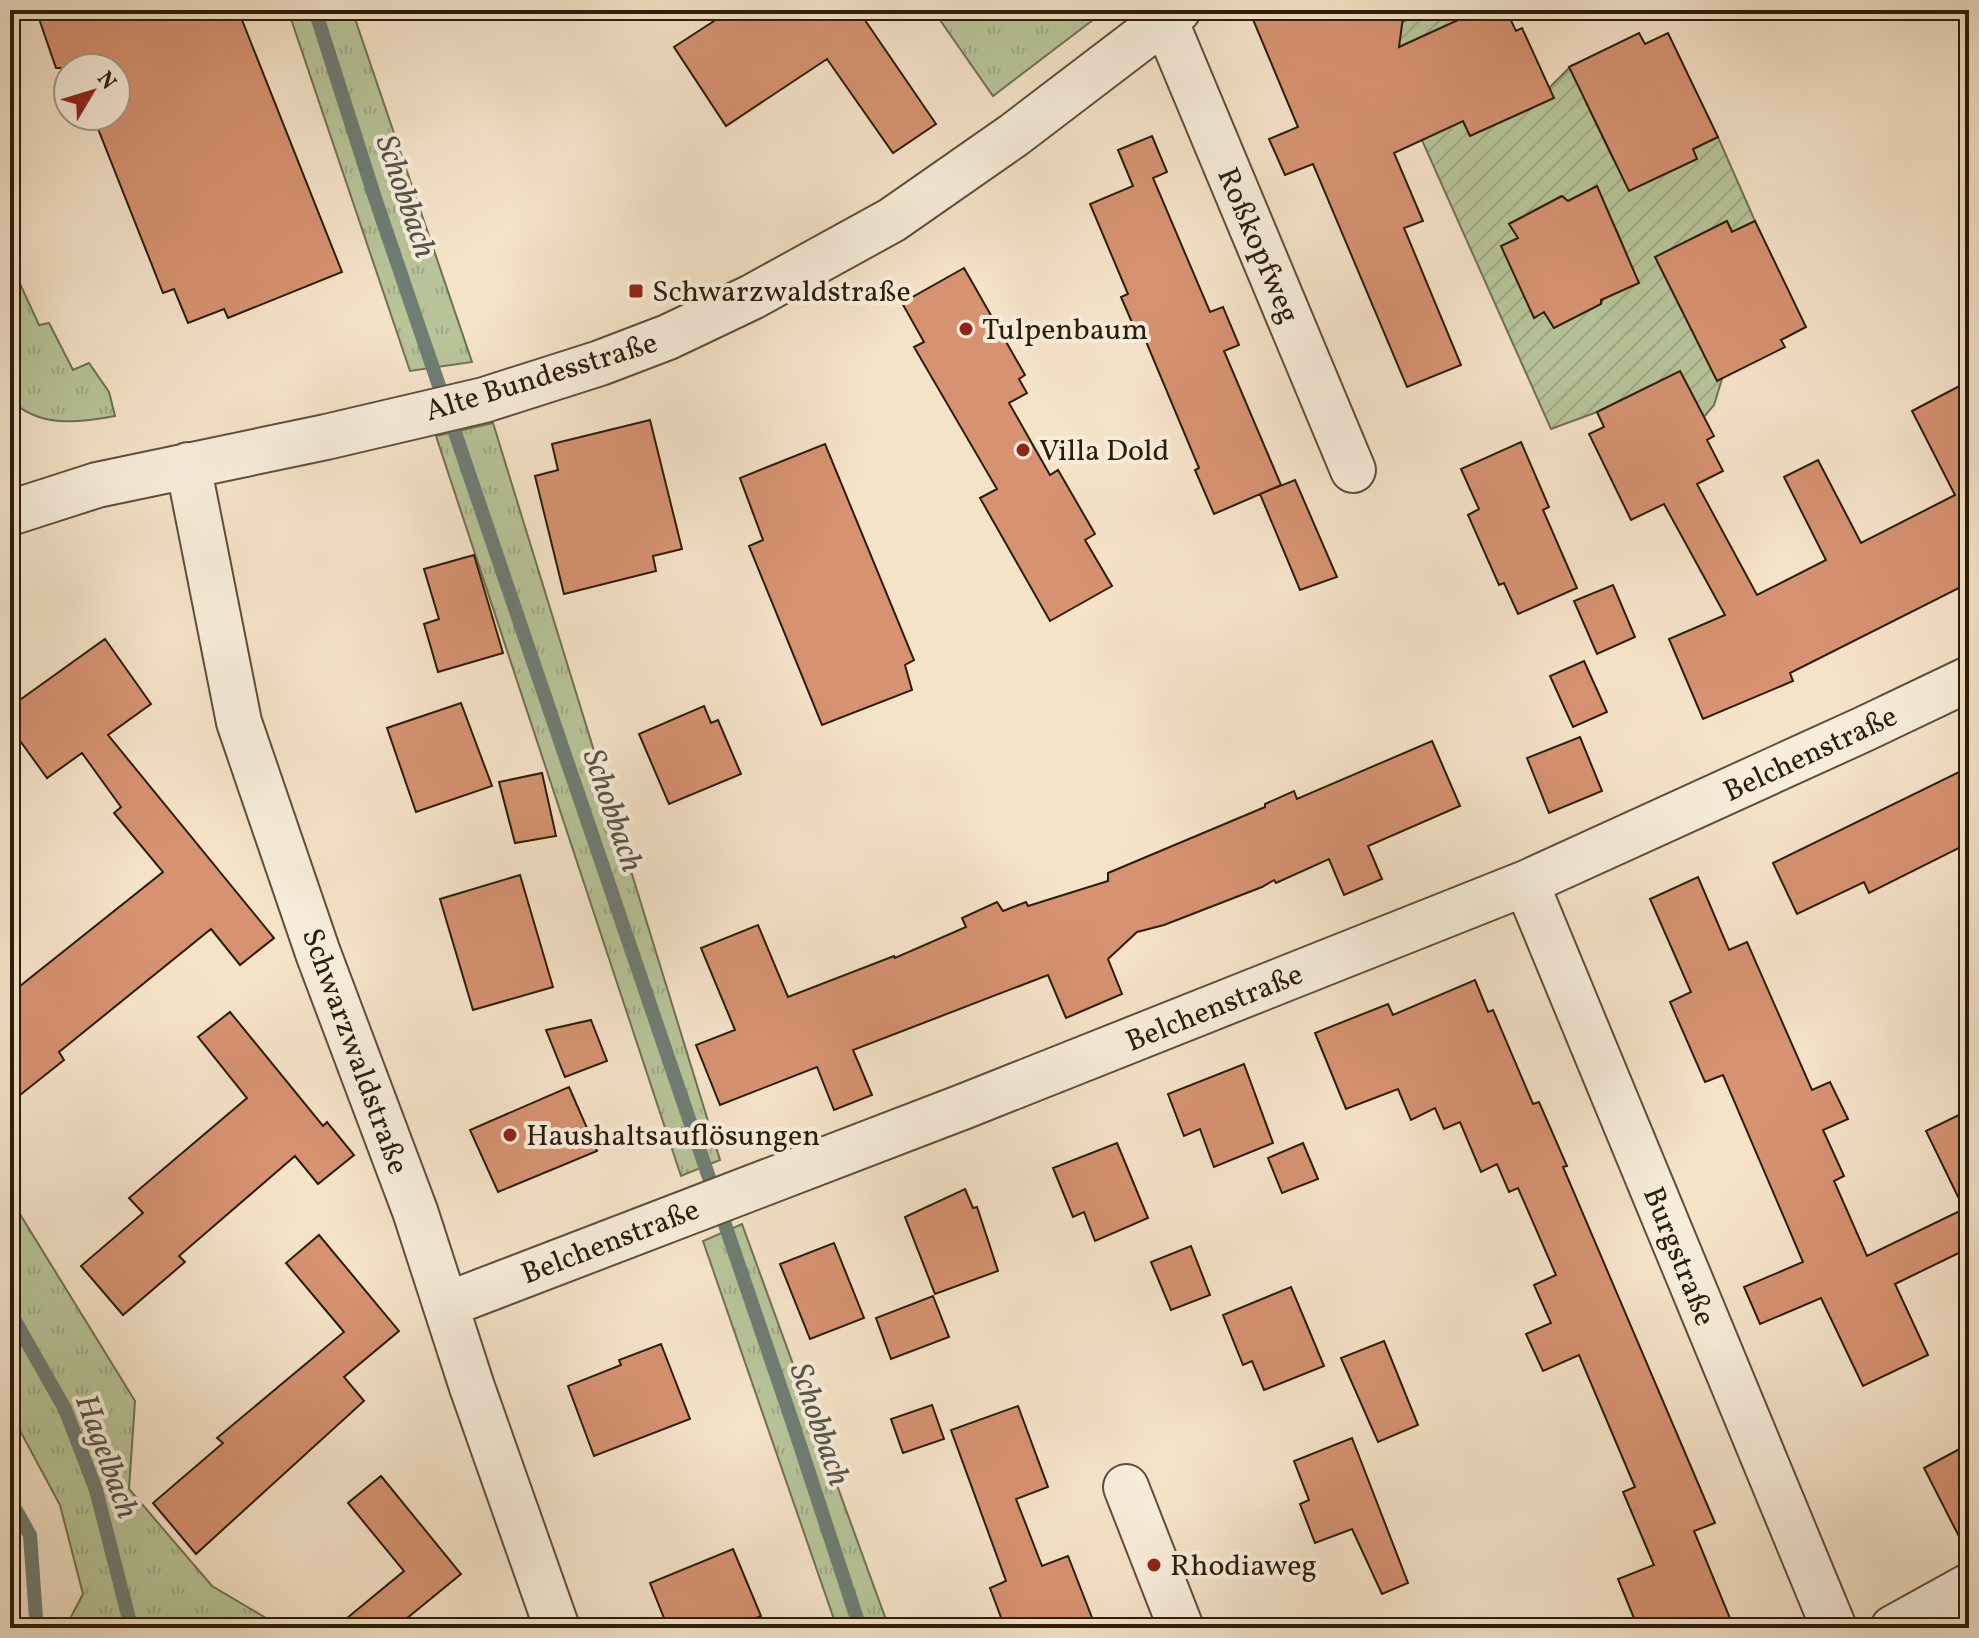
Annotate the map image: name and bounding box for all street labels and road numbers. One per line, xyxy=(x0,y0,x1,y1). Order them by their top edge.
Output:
street label: Roßkopfweg xyxy=(1205,161,1309,330)
street label: Alte Bundesstraße xyxy=(420,323,663,433)
street label: Belchenstraße xyxy=(1717,696,1905,813)
street label: Schwarzwaldstraße xyxy=(290,923,418,1180)
street label: Belchenstraße xyxy=(1120,954,1310,1063)
street label: Burgstraße xyxy=(1631,1181,1725,1333)
street label: Belchenstraße xyxy=(516,1190,706,1296)

